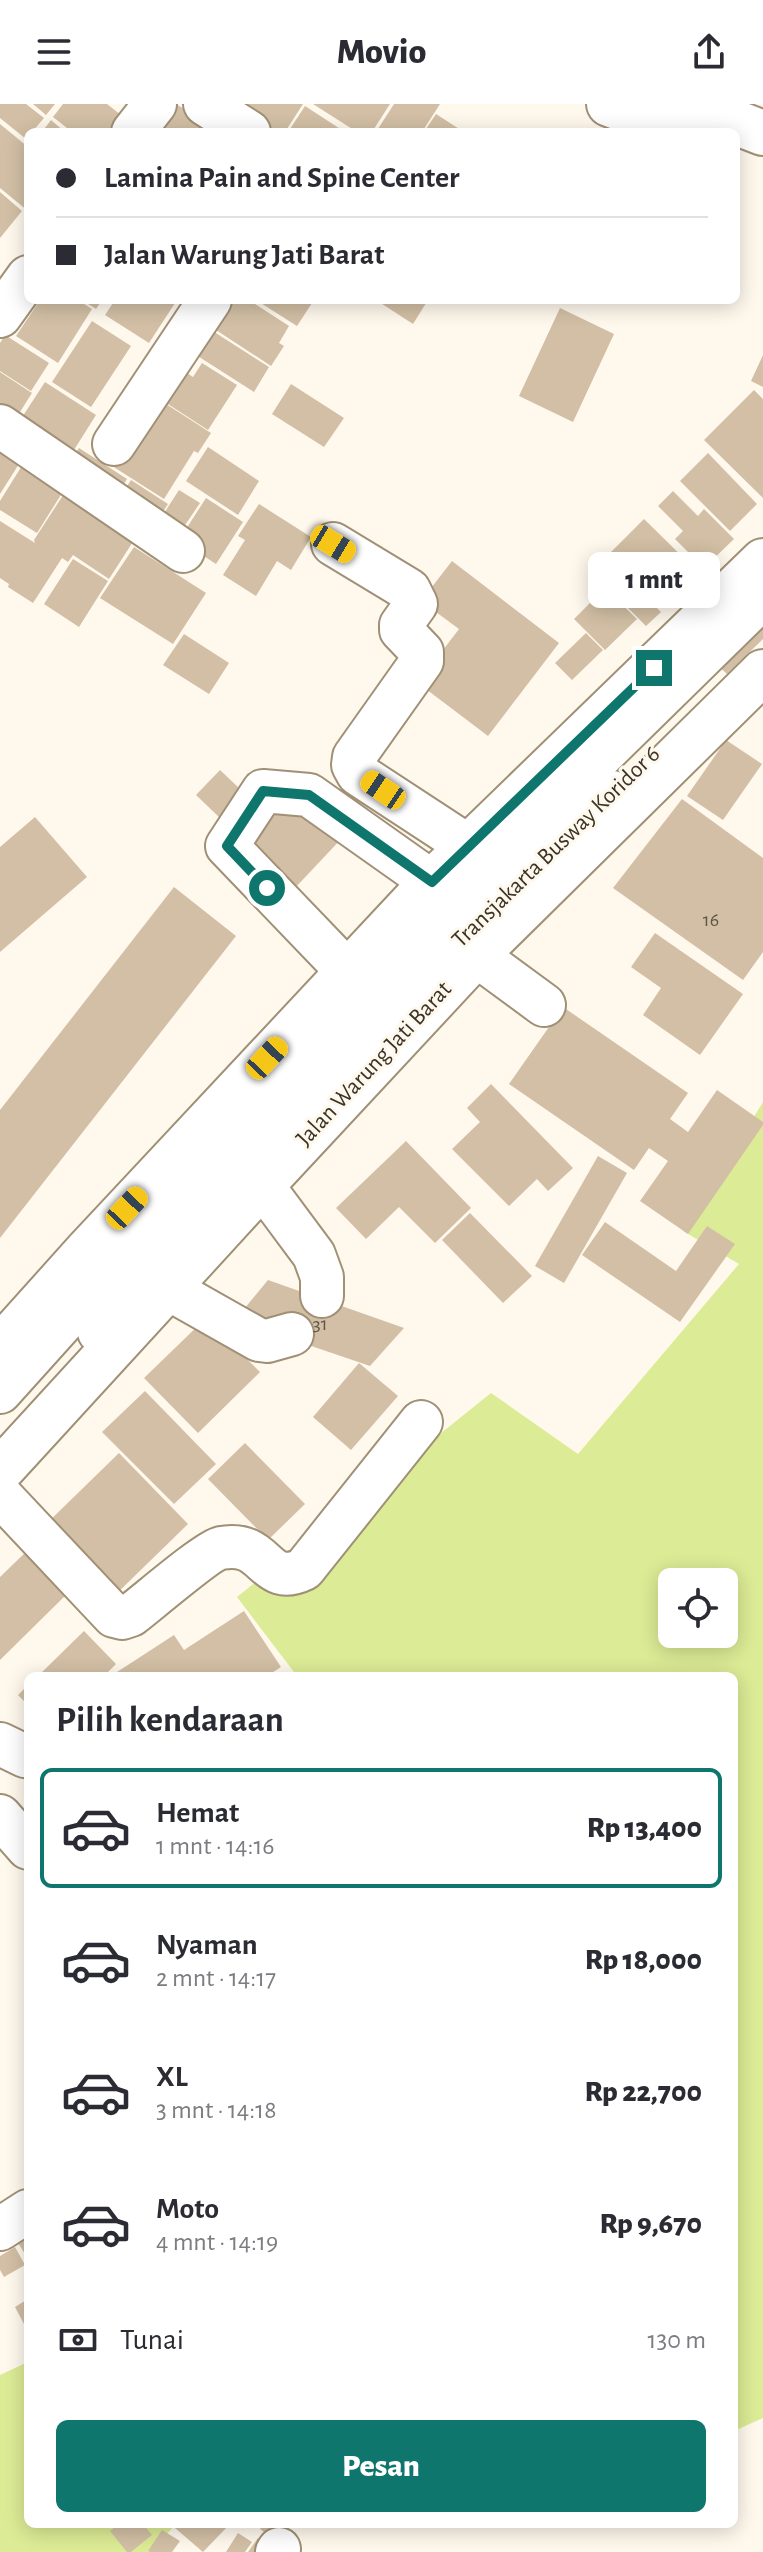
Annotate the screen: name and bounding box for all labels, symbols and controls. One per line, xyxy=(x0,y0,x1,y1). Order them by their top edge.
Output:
icon: menu xyxy=(32,30,76,74)
icon: share xyxy=(687,30,731,74)
text: Movio xyxy=(337,34,426,70)
text: Lamina Pain and Spine Center xyxy=(104,163,460,193)
text: Jalan Warung Jati Barat xyxy=(104,240,384,270)
car xyxy=(306,521,360,567)
callout: 1 mnt xyxy=(588,552,720,608)
text: 1 mnt xyxy=(625,567,683,593)
route end xyxy=(636,650,672,686)
street label: Transjakarta Busway Koridor 6 xyxy=(447,742,665,952)
car xyxy=(356,767,410,813)
route start xyxy=(249,870,285,906)
house number: 16 xyxy=(703,910,719,930)
street label: Jalan Warung Jati Barat xyxy=(292,977,456,1151)
car xyxy=(242,1032,292,1084)
car xyxy=(102,1182,152,1234)
house number: 31 xyxy=(312,1314,328,1334)
map controls xyxy=(658,1568,738,1648)
button: locate xyxy=(658,1568,738,1648)
text: Pilih kendaraan xyxy=(56,1702,284,1738)
icon: car xyxy=(60,1792,132,1864)
text: Hemat xyxy=(156,1798,239,1828)
text: Rp 13,400 xyxy=(587,1813,702,1843)
text: 1 mnt · 14:16 xyxy=(156,1833,275,1859)
icon: car xyxy=(60,1924,132,1996)
text: Nyaman xyxy=(156,1930,258,1960)
text: Rp 18,000 xyxy=(585,1945,702,1975)
text: 2 mnt · 14:17 xyxy=(156,1965,276,1991)
icon: car xyxy=(60,2056,132,2128)
text: XL xyxy=(156,2062,188,2092)
text: Rp 22,700 xyxy=(584,2077,702,2107)
text: 3 mnt · 14:18 xyxy=(156,2097,276,2123)
icon: car xyxy=(60,2188,132,2260)
text: Moto xyxy=(156,2194,219,2224)
text: Rp 9,670 xyxy=(599,2209,702,2239)
text: 4 mnt · 14:19 xyxy=(156,2229,278,2255)
icon: cash xyxy=(56,2318,100,2362)
text: Tunai xyxy=(120,2325,184,2355)
text: 130 m xyxy=(648,2327,706,2353)
button: Pesan xyxy=(56,2420,706,2512)

